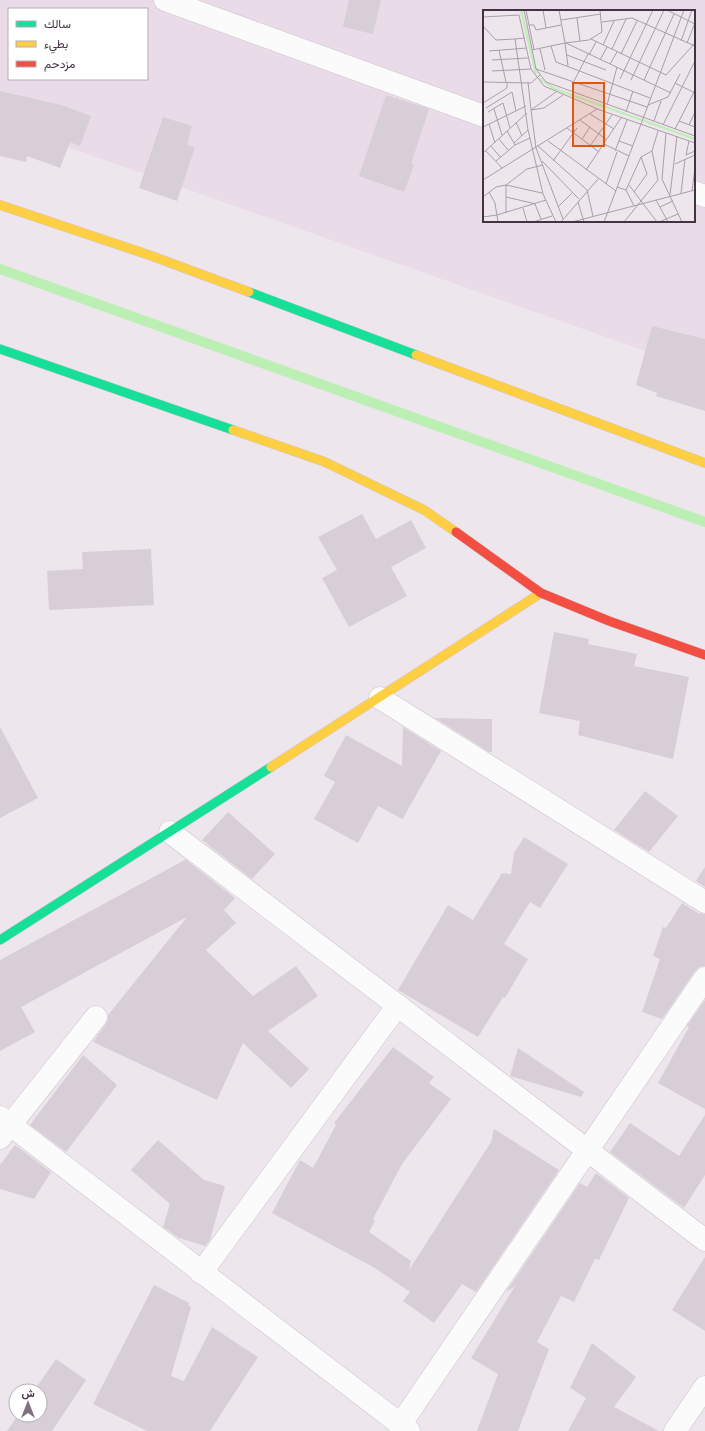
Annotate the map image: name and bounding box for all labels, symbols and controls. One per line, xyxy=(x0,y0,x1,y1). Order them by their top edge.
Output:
legend xyxy=(8,8,148,80)
inset map xyxy=(483,10,695,222)
text: سالك xyxy=(44,17,71,31)
text: بطيء xyxy=(44,37,68,54)
text: مزدحم xyxy=(44,57,75,72)
north arrow xyxy=(8,1383,48,1423)
text: ش xyxy=(21,1387,35,1400)

